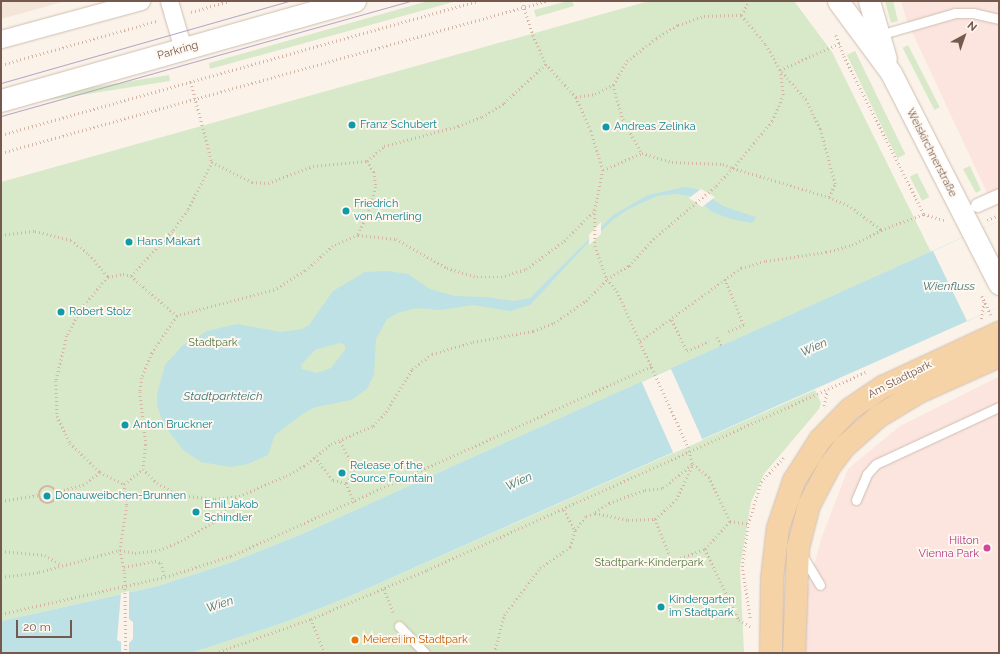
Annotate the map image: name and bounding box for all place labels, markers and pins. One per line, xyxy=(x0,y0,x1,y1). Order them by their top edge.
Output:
place label: Franz Schubert xyxy=(360,118,437,132)
marker: Franz Schubert xyxy=(347,120,357,130)
place label: Andreas Zelinka xyxy=(614,120,696,134)
marker: Andreas Zelinka xyxy=(601,122,611,132)
place label: Friedrich von Amerling xyxy=(354,198,422,224)
marker: Friedrich von Amerling xyxy=(341,206,351,216)
place label: Hans Makart xyxy=(137,235,201,249)
marker: Hans Makart xyxy=(124,237,134,247)
place label: Robert Stolz xyxy=(69,305,131,319)
marker: Robert Stolz xyxy=(56,307,66,317)
place label: Anton Bruckner xyxy=(133,418,212,432)
marker: Anton Bruckner xyxy=(120,420,130,430)
place label: Release of the Source Fountain xyxy=(350,460,433,486)
marker: Release of the Source Fountain xyxy=(337,468,347,478)
place label: Donauweibchen-Brunnen xyxy=(55,489,186,503)
marker: Donauweibchen-Brunnen xyxy=(42,491,52,501)
place label: Emil Jakob Schindler xyxy=(204,499,259,525)
marker: Emil Jakob Schindler xyxy=(191,507,201,517)
place label: Hilton Vienna Park xyxy=(919,535,979,561)
marker: Hilton Vienna Park xyxy=(982,543,992,553)
place label: Kindergarten im Stadtpark xyxy=(669,594,735,620)
marker: Kindergarten im Stadtpark xyxy=(656,602,666,612)
place label: Meierei im Stadtpark xyxy=(363,633,468,647)
marker: Meierei im Stadtpark xyxy=(350,635,360,645)

